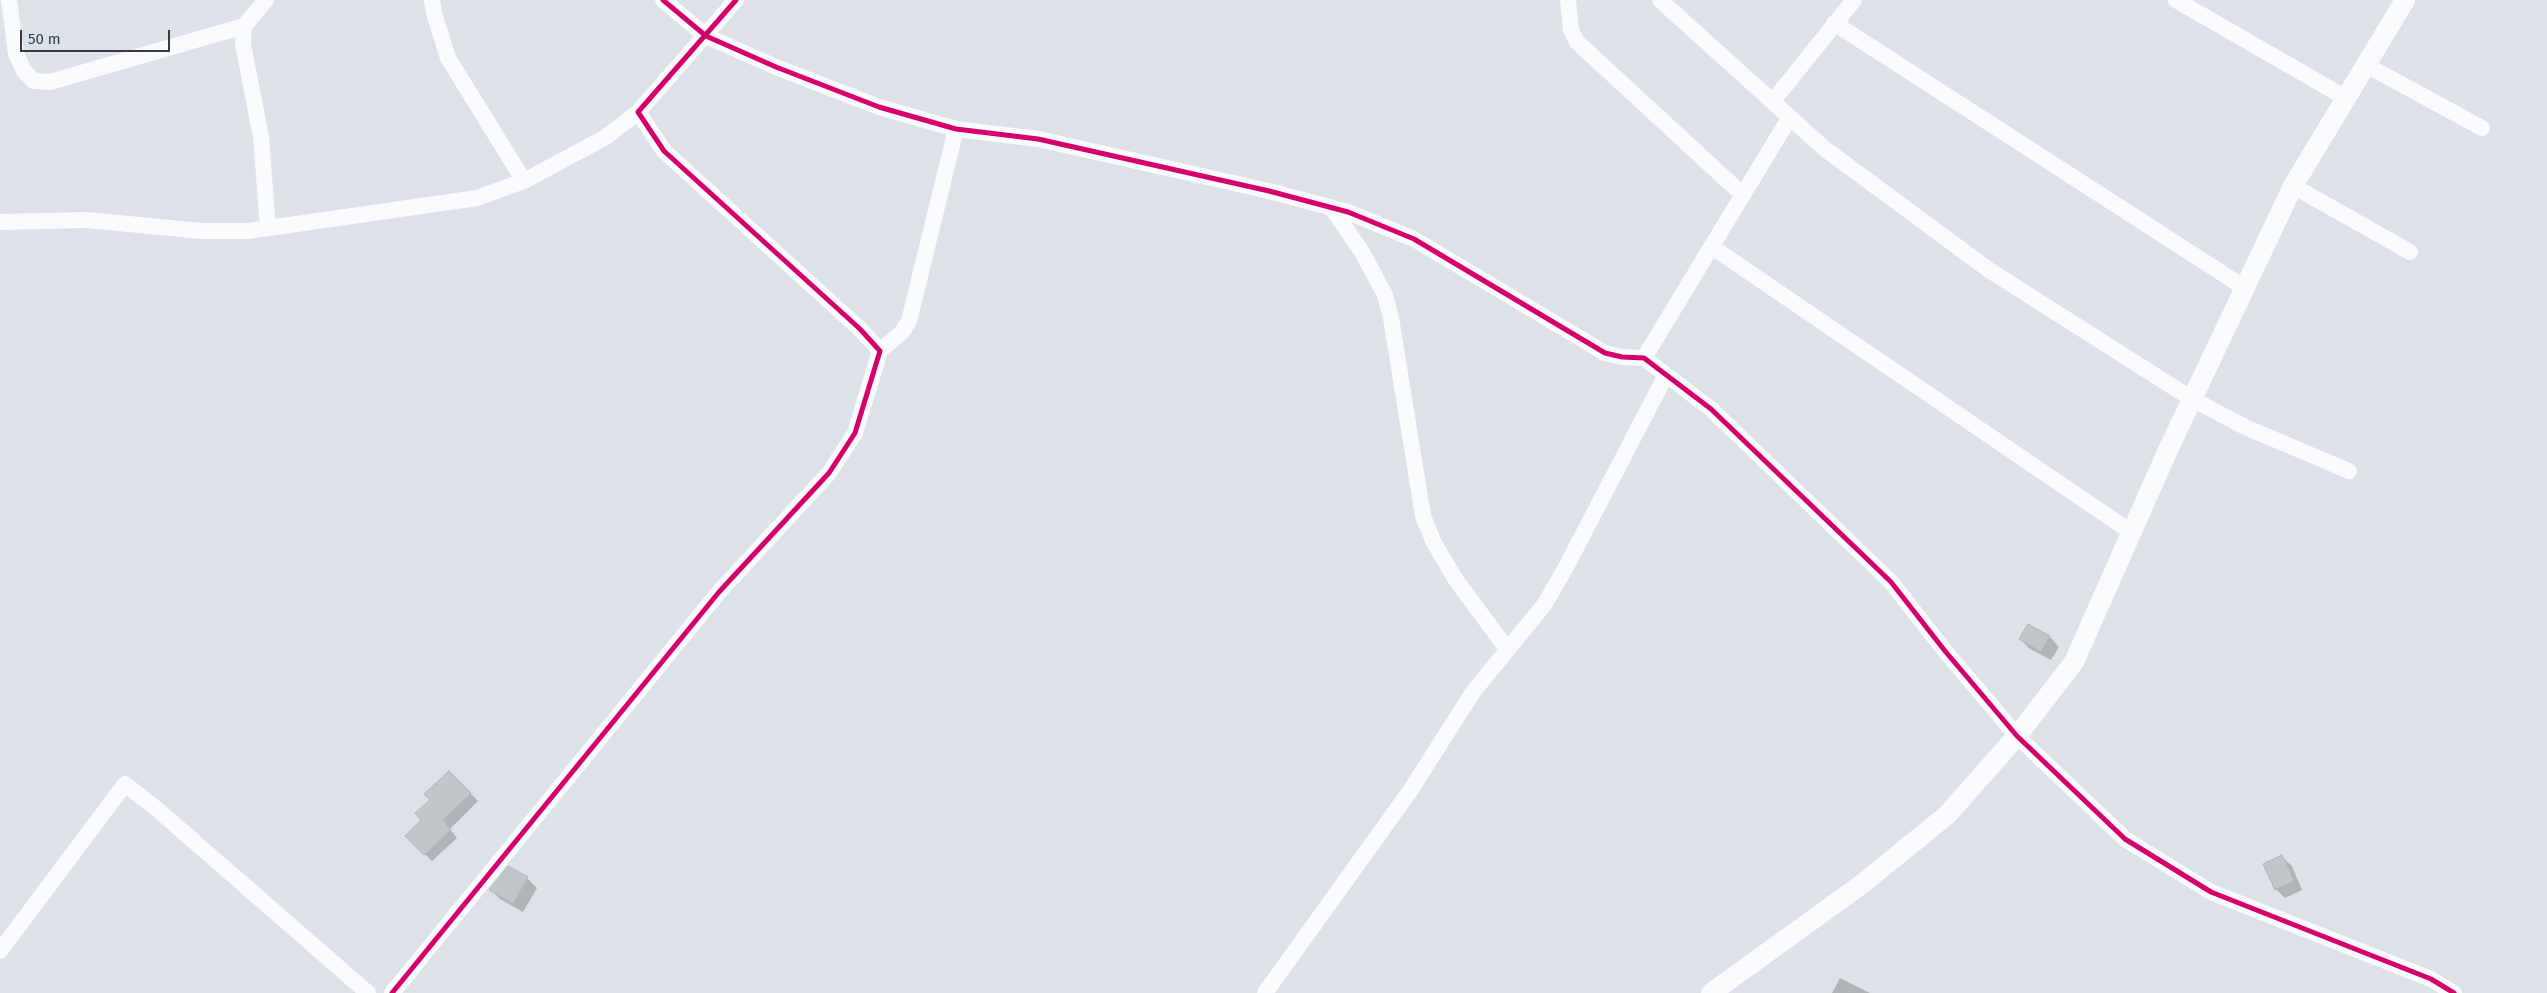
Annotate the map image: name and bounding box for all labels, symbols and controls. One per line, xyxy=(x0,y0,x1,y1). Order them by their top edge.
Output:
scale bar xyxy=(22,20,172,52)
text: 50 m xyxy=(28,30,61,48)

